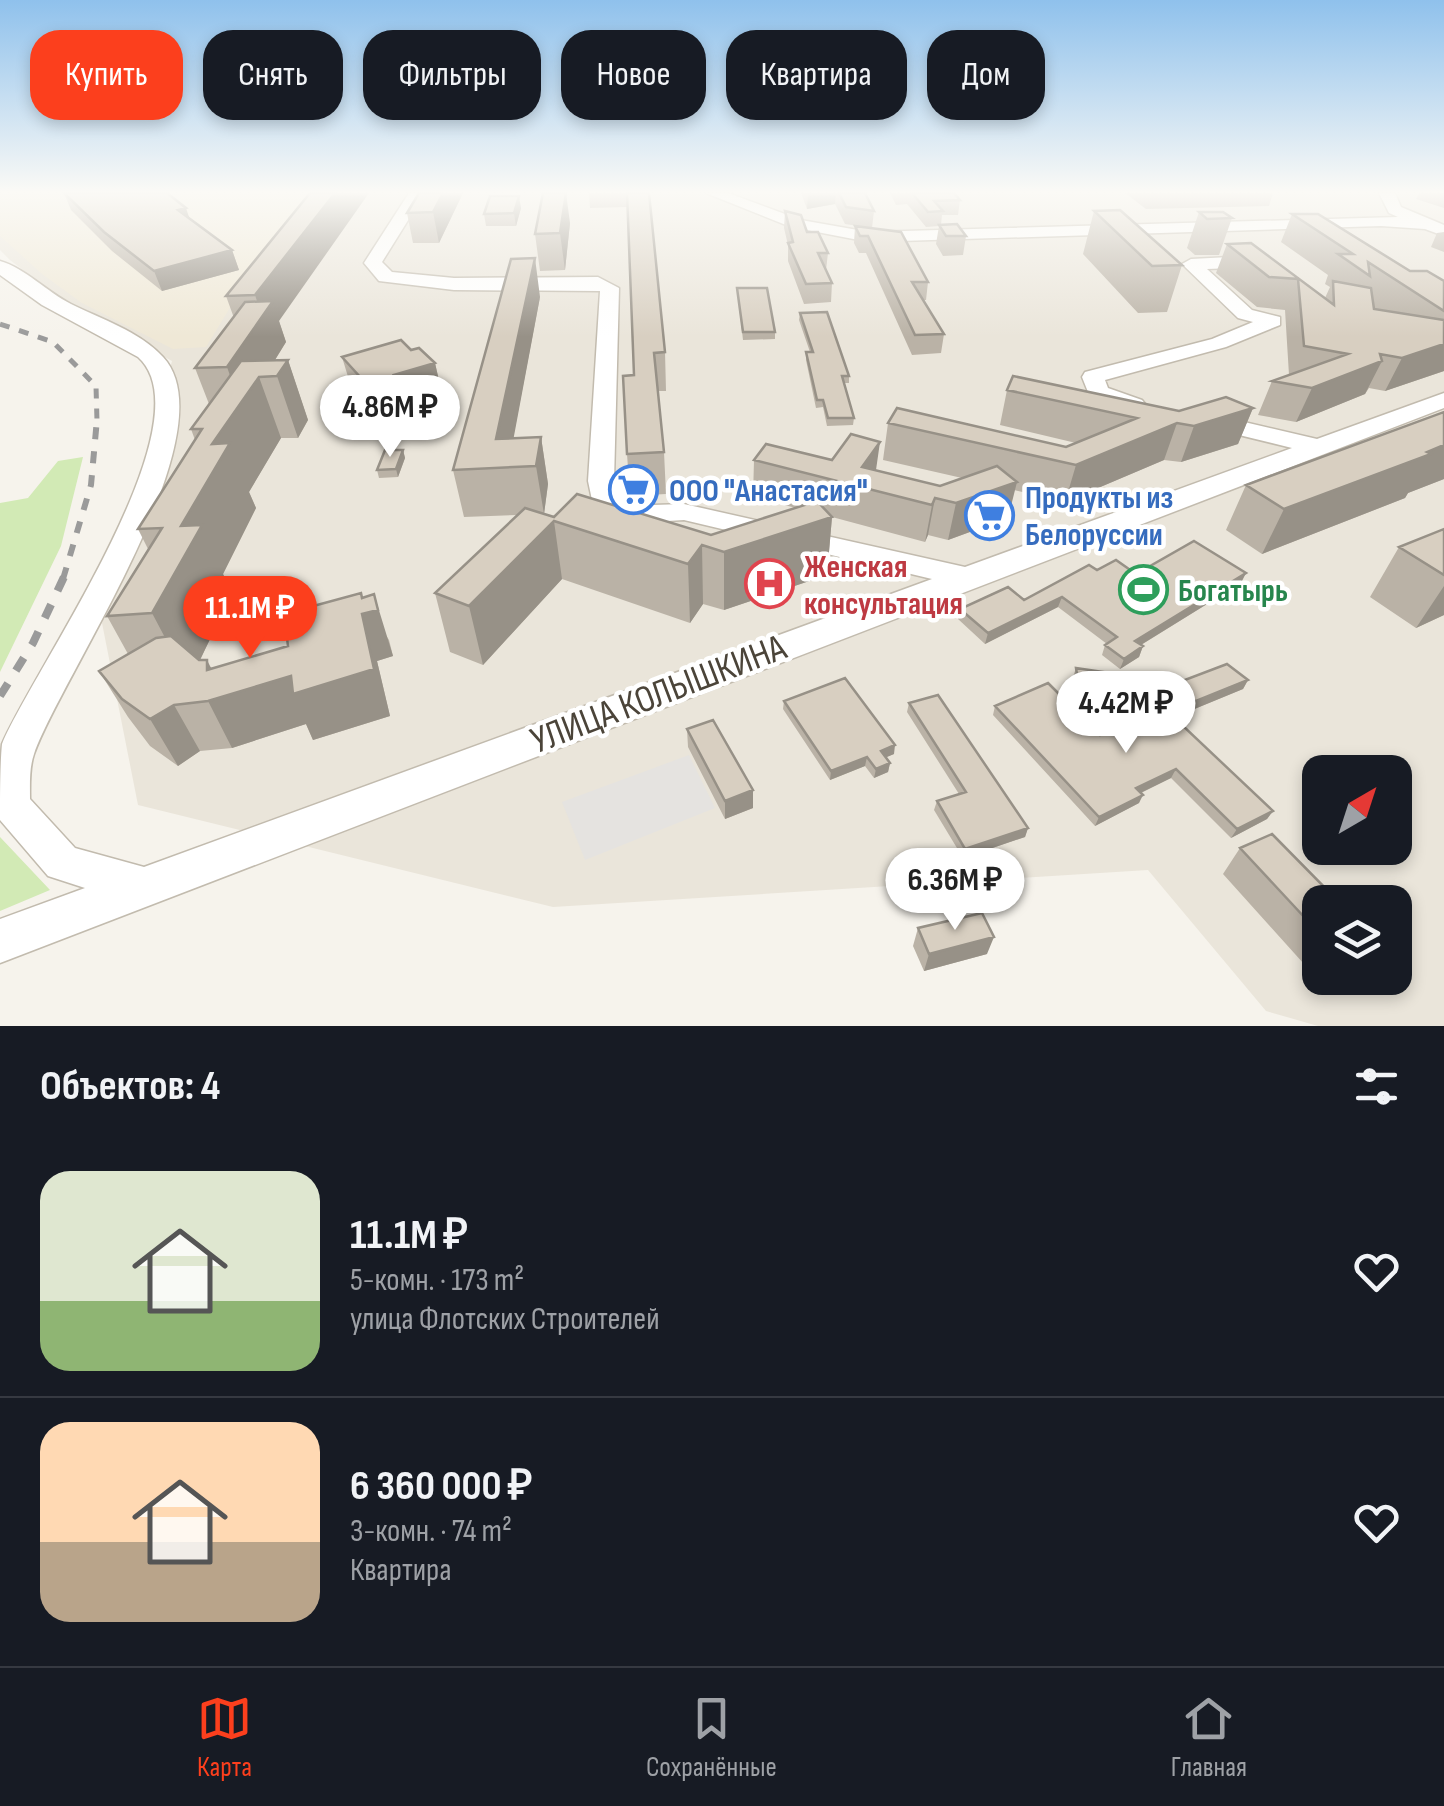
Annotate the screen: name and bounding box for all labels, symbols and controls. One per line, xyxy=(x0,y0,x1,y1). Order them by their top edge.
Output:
chip: Купить xyxy=(30,30,183,120)
chip: Снять xyxy=(203,30,343,120)
chip: Фильтры xyxy=(363,30,541,120)
chip: Новое xyxy=(561,30,706,120)
chip: Квартира xyxy=(726,30,907,120)
chip: Дом xyxy=(927,30,1045,120)
pin: 4.86M ₽ xyxy=(298,375,482,460)
text: 4.86M ₽ xyxy=(342,388,438,427)
supermarket icon: ООО "Анастасия" xyxy=(608,464,660,516)
place label: ООО "Анастасия" xyxy=(669,472,868,511)
place label: Продукты из Белоруссии xyxy=(1025,479,1173,555)
supermarket icon: Продукты из Белоруссии xyxy=(964,489,1016,541)
place label: Женская консультация xyxy=(804,548,963,624)
hospital icon: Женская консультация xyxy=(743,558,795,610)
sports icon: Богатырь xyxy=(1117,564,1169,616)
place label: Богатырь xyxy=(1178,572,1288,611)
pin: 11.1M ₽ xyxy=(158,576,342,661)
text: 11.1M ₽ xyxy=(205,589,295,628)
street label: УЛИЦА КОЛЫШКИНА xyxy=(525,625,793,764)
pin: 4.42M ₽ xyxy=(1034,671,1218,756)
text: 4.42M ₽ xyxy=(1078,684,1174,723)
north arrow xyxy=(1302,755,1412,865)
map controls xyxy=(1302,755,1412,995)
pin: 6.36M ₽ xyxy=(863,848,1047,933)
text: 6.36M ₽ xyxy=(907,861,1003,900)
button: layers xyxy=(1302,885,1412,995)
icon: filters xyxy=(1349,1059,1404,1114)
text: Объектов: 4 xyxy=(40,1061,220,1112)
text: 11.1M ₽ xyxy=(350,1210,468,1261)
icon: home xyxy=(120,1211,240,1331)
icon: heart xyxy=(1349,1244,1404,1299)
text: 5-комн. · 173 m² xyxy=(350,1261,524,1300)
text: улица Флотских Строителей xyxy=(350,1300,660,1339)
text: 6 360 000 ₽ xyxy=(350,1461,532,1512)
icon: home xyxy=(120,1462,240,1582)
icon: heart xyxy=(1349,1495,1404,1550)
text: 3-комн. · 74 m² xyxy=(350,1512,512,1551)
text: Квартира xyxy=(350,1551,452,1590)
tab: Карта xyxy=(197,1691,252,1784)
tab: Сохранённые xyxy=(646,1691,777,1784)
tab: Главная xyxy=(1171,1691,1247,1784)

